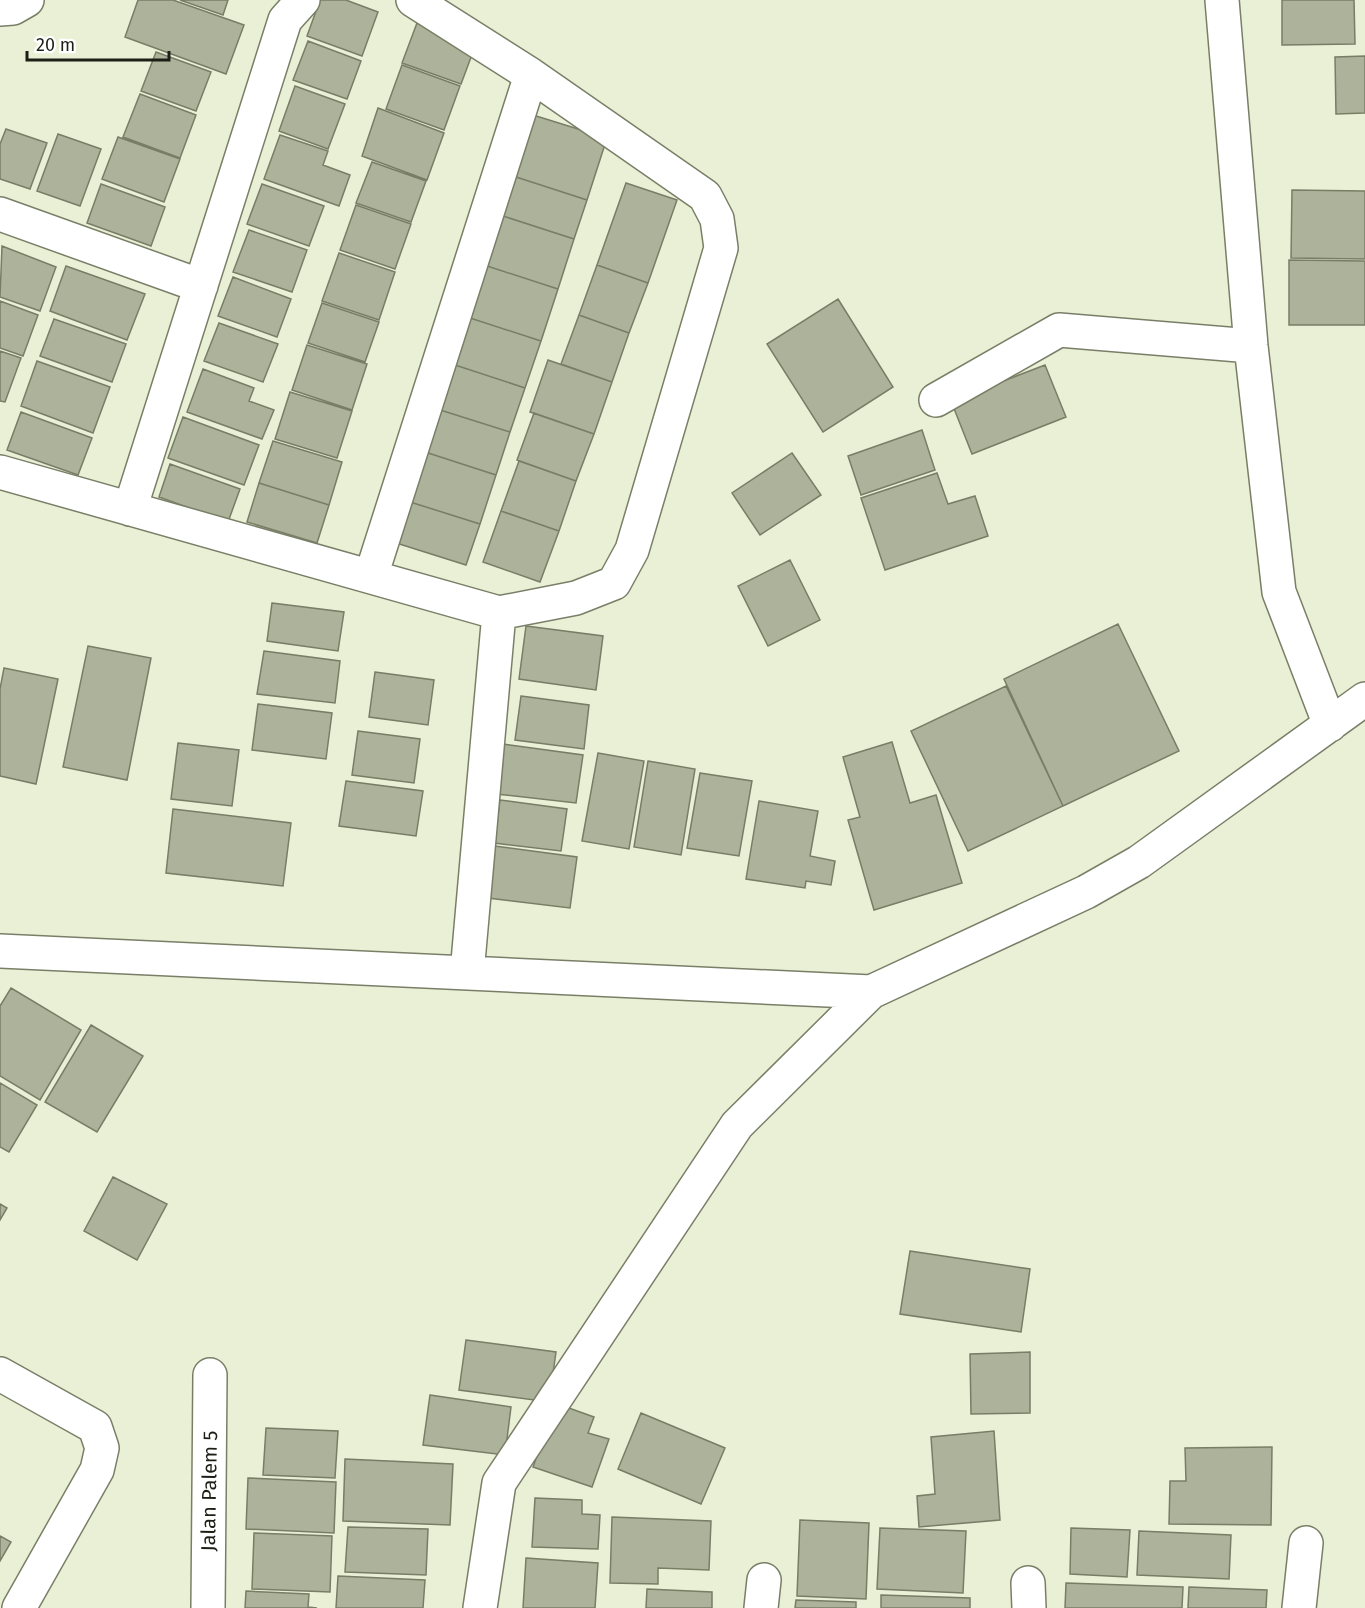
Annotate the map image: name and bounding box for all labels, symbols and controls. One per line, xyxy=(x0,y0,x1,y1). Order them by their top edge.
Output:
scale bar xyxy=(27,24,170,62)
text: 20 m xyxy=(36,34,75,56)
street label: Jalan Palem 5 xyxy=(196,1430,222,1552)

